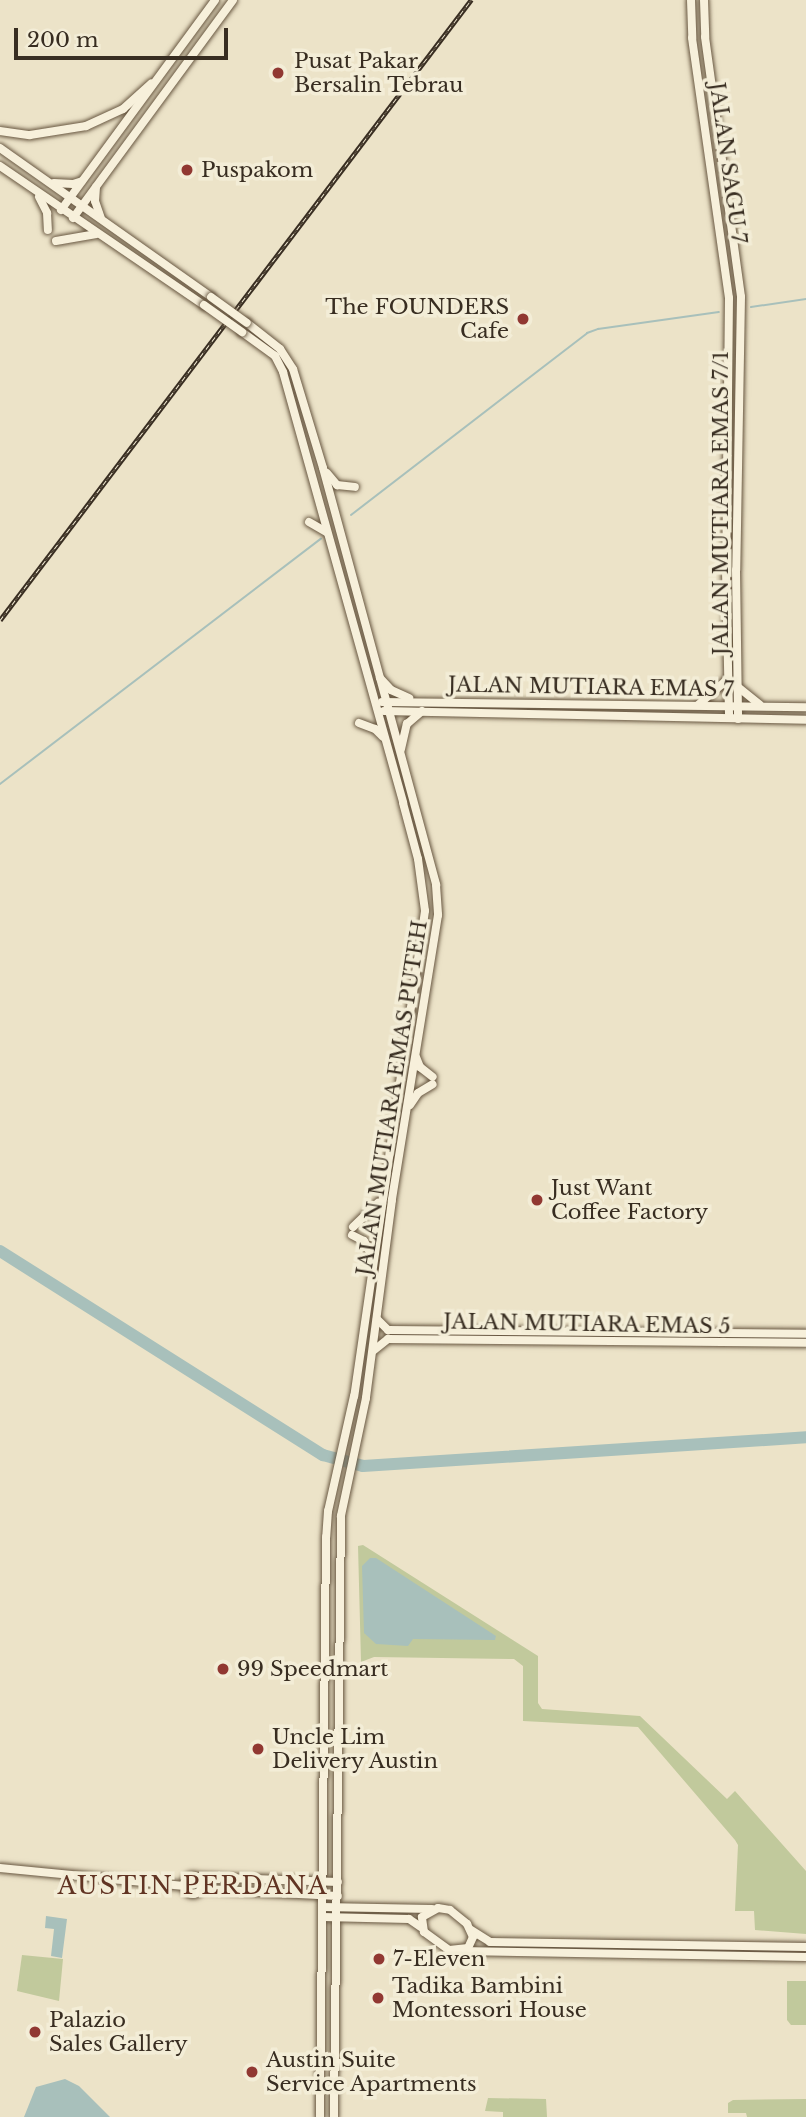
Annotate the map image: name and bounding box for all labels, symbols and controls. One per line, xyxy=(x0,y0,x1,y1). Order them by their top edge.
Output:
scale bar xyxy=(18,14,231,58)
text: 200 m xyxy=(27,27,98,53)
place label: Pusat Pakar Bersalin Tebrau xyxy=(294,48,464,98)
marker: Pusat Pakar Bersalin Tebrau xyxy=(268,63,288,83)
street label: JALAN SAGU 7 xyxy=(704,81,752,245)
place label: Puspakom xyxy=(201,157,313,183)
marker: Puspakom xyxy=(179,162,195,178)
place label: The FOUNDERS Cafe xyxy=(325,294,509,344)
marker: The FOUNDERS Cafe xyxy=(515,311,531,327)
street label: JALAN MUTIARA EMAS 7/1 xyxy=(708,350,734,656)
street label: JALAN MUTIARA EMAS 7 xyxy=(447,672,735,702)
street label: JALAN MUTIARA EMAS PUTEH xyxy=(351,918,433,1278)
place label: Just Want Coffee Factory xyxy=(551,1175,708,1225)
marker: Just Want Coffee Factory xyxy=(529,1192,545,1208)
street label: JALAN MUTIARA EMAS 5 xyxy=(443,1309,731,1339)
place label: 99 Speedmart xyxy=(237,1656,388,1682)
marker: 99 Speedmart xyxy=(215,1661,231,1677)
place label: Uncle Lim Delivery Austin xyxy=(272,1724,439,1774)
marker: Uncle Lim Delivery Austin xyxy=(250,1741,266,1757)
district label: AUSTIN PERDANA xyxy=(59,1872,327,1900)
place label: 7-Eleven xyxy=(393,1946,485,1972)
marker: 7-Eleven xyxy=(371,1951,387,1967)
place label: Tadika Bambini Montessori House xyxy=(392,1973,587,2023)
marker: Tadika Bambini Montessori House xyxy=(370,1990,386,2006)
place label: Palazio Sales Gallery xyxy=(49,2007,188,2057)
marker: Palazio Sales Gallery xyxy=(27,2024,43,2040)
place label: Austin Suite Service Apartments xyxy=(266,2047,477,2097)
marker: Austin Suite Service Apartments xyxy=(244,2064,260,2080)

